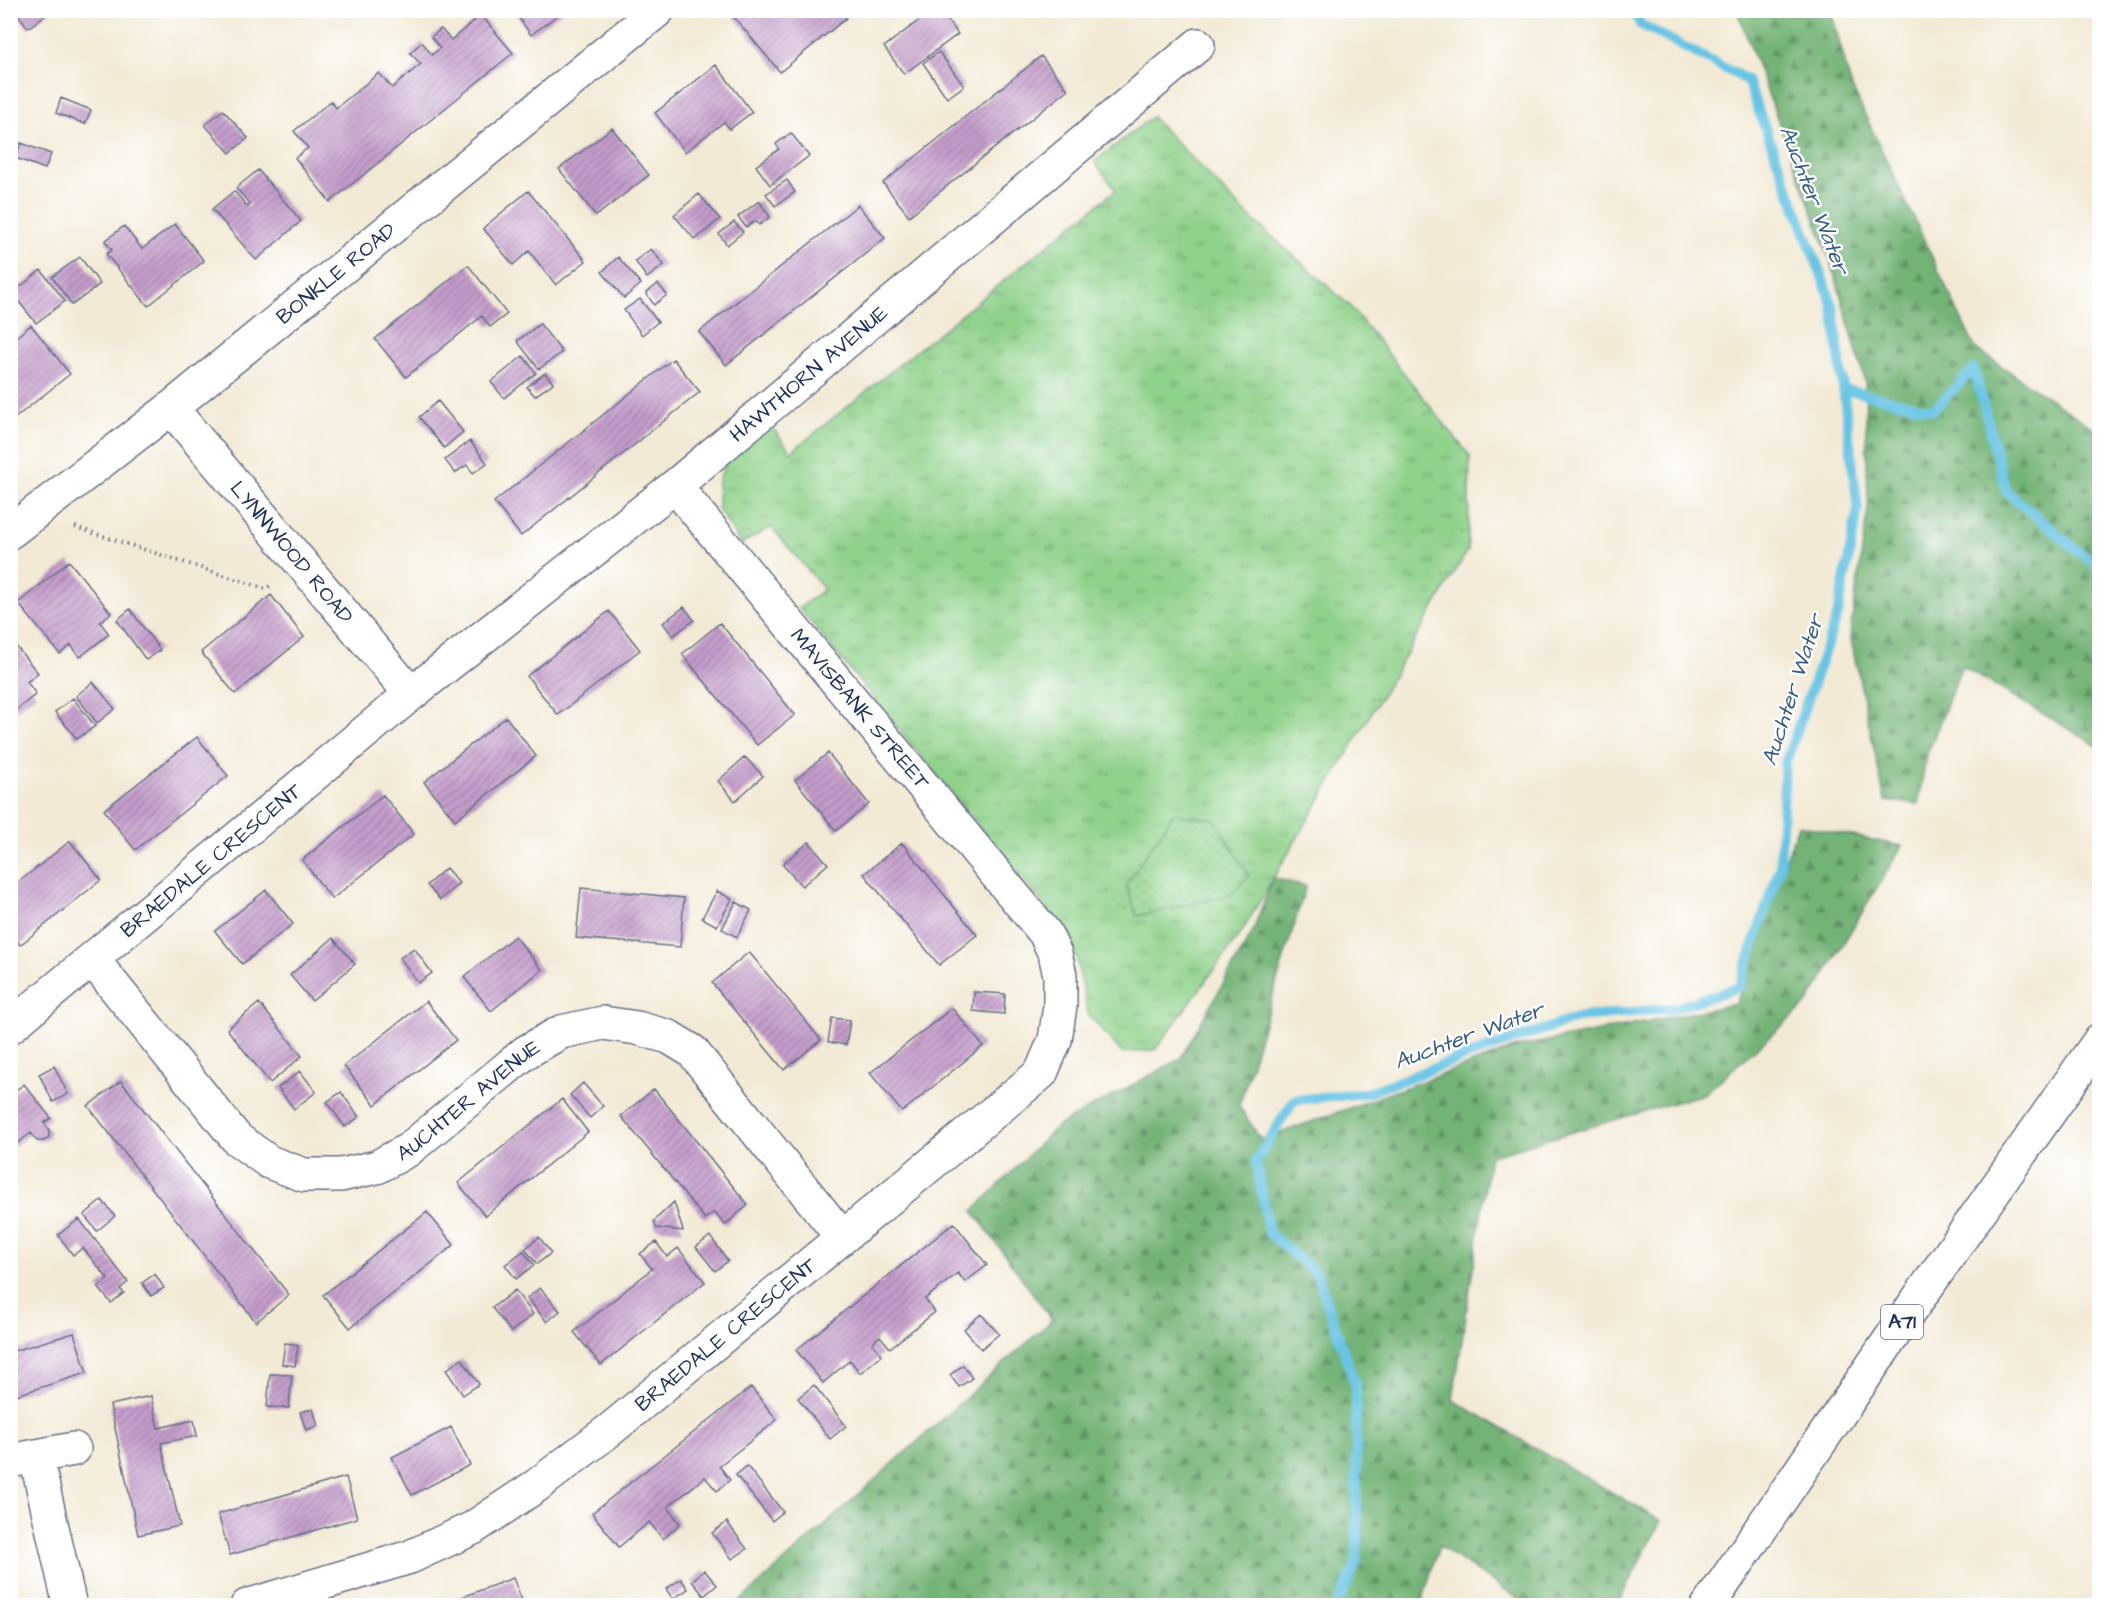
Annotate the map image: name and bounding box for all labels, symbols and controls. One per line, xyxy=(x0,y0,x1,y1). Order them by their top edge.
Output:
water label: Auchter Water xyxy=(1771,121,1858,281)
street label: BONKLE ROAD xyxy=(270,216,402,331)
street label: HAWTHORN AVENUE xyxy=(723,298,894,449)
street label: LYNNWOOD ROAD xyxy=(223,474,360,630)
water label: Auchter Water xyxy=(1754,608,1833,769)
street label: MAVISBANK STREET xyxy=(784,622,937,797)
street label: BRAEDALE CRESCENT xyxy=(114,776,308,944)
water label: Auchter Water xyxy=(1390,994,1551,1077)
street label: AUCHTER AVENUE xyxy=(392,1032,546,1168)
street label: BRAEDALE CRESCENT xyxy=(628,1250,823,1418)
road number: A71 xyxy=(1881,1305,1923,1339)

